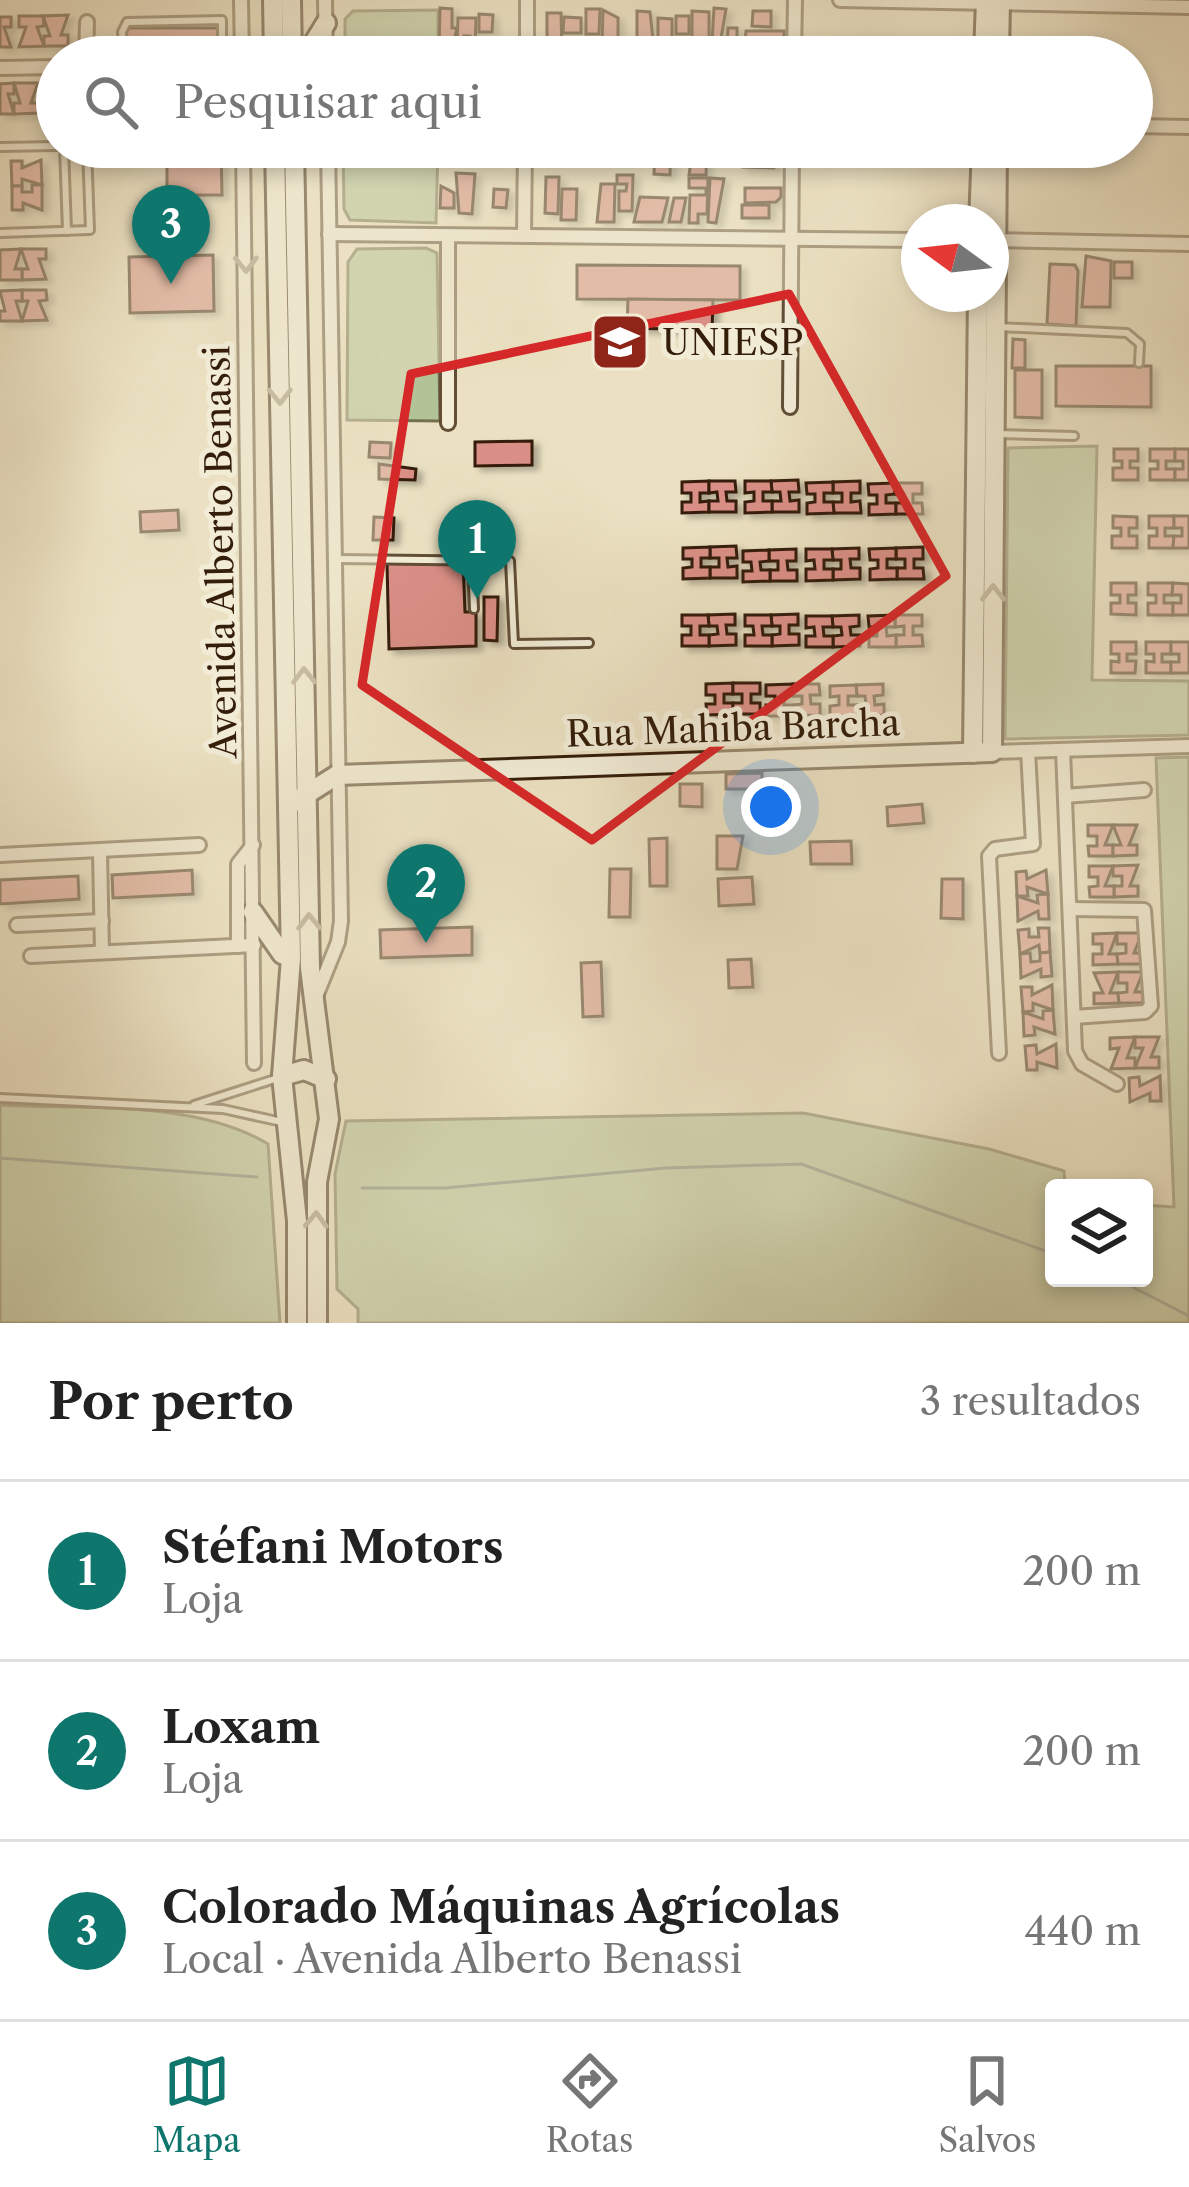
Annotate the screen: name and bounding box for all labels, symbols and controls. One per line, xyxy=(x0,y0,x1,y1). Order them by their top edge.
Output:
search box xyxy=(36,36,1153,168)
icon: search xyxy=(78,69,144,135)
text: Pesquisar aqui xyxy=(174,74,482,130)
pin: 3 xyxy=(132,185,210,284)
north arrow xyxy=(901,204,1009,312)
one-way arrow xyxy=(232,255,258,274)
school or university icon: UNIESP xyxy=(589,311,651,373)
place label: UNIESP xyxy=(662,320,803,364)
street label: Avenida Alberto Benassi xyxy=(194,345,246,760)
one-way arrow xyxy=(267,387,293,406)
pin: 1 xyxy=(438,500,516,599)
one-way arrow xyxy=(980,583,1006,601)
one-way arrow xyxy=(292,666,318,685)
street label: Rua Mahiba Barcha xyxy=(565,700,901,756)
your location xyxy=(741,777,801,837)
pin: 2 xyxy=(387,844,465,943)
one-way arrow xyxy=(296,912,322,931)
map controls xyxy=(1045,1179,1153,1287)
button: layers xyxy=(1045,1179,1153,1287)
one-way arrow xyxy=(303,1210,329,1229)
text: Por perto xyxy=(48,1370,294,1432)
text: 3 resultados xyxy=(920,1377,1141,1425)
text: Stéfani Motors xyxy=(162,1519,504,1575)
text: 1 xyxy=(78,1547,96,1595)
text: 200 m xyxy=(1022,1547,1141,1595)
text: Loja xyxy=(162,1575,243,1623)
text: Loxam xyxy=(162,1699,320,1755)
text: 2 xyxy=(75,1727,99,1775)
text: 200 m xyxy=(1022,1727,1141,1775)
text: Loja xyxy=(162,1755,243,1803)
text: Colorado Máquinas Agrícolas xyxy=(162,1879,840,1935)
text: 3 xyxy=(76,1907,98,1955)
text: 440 m xyxy=(1024,1907,1141,1955)
text: Local · Avenida Alberto Benassi xyxy=(162,1935,742,1983)
tab: Mapa xyxy=(153,2048,241,2161)
tab: Rotas xyxy=(546,2048,633,2161)
tab: Salvos xyxy=(938,2048,1036,2161)

